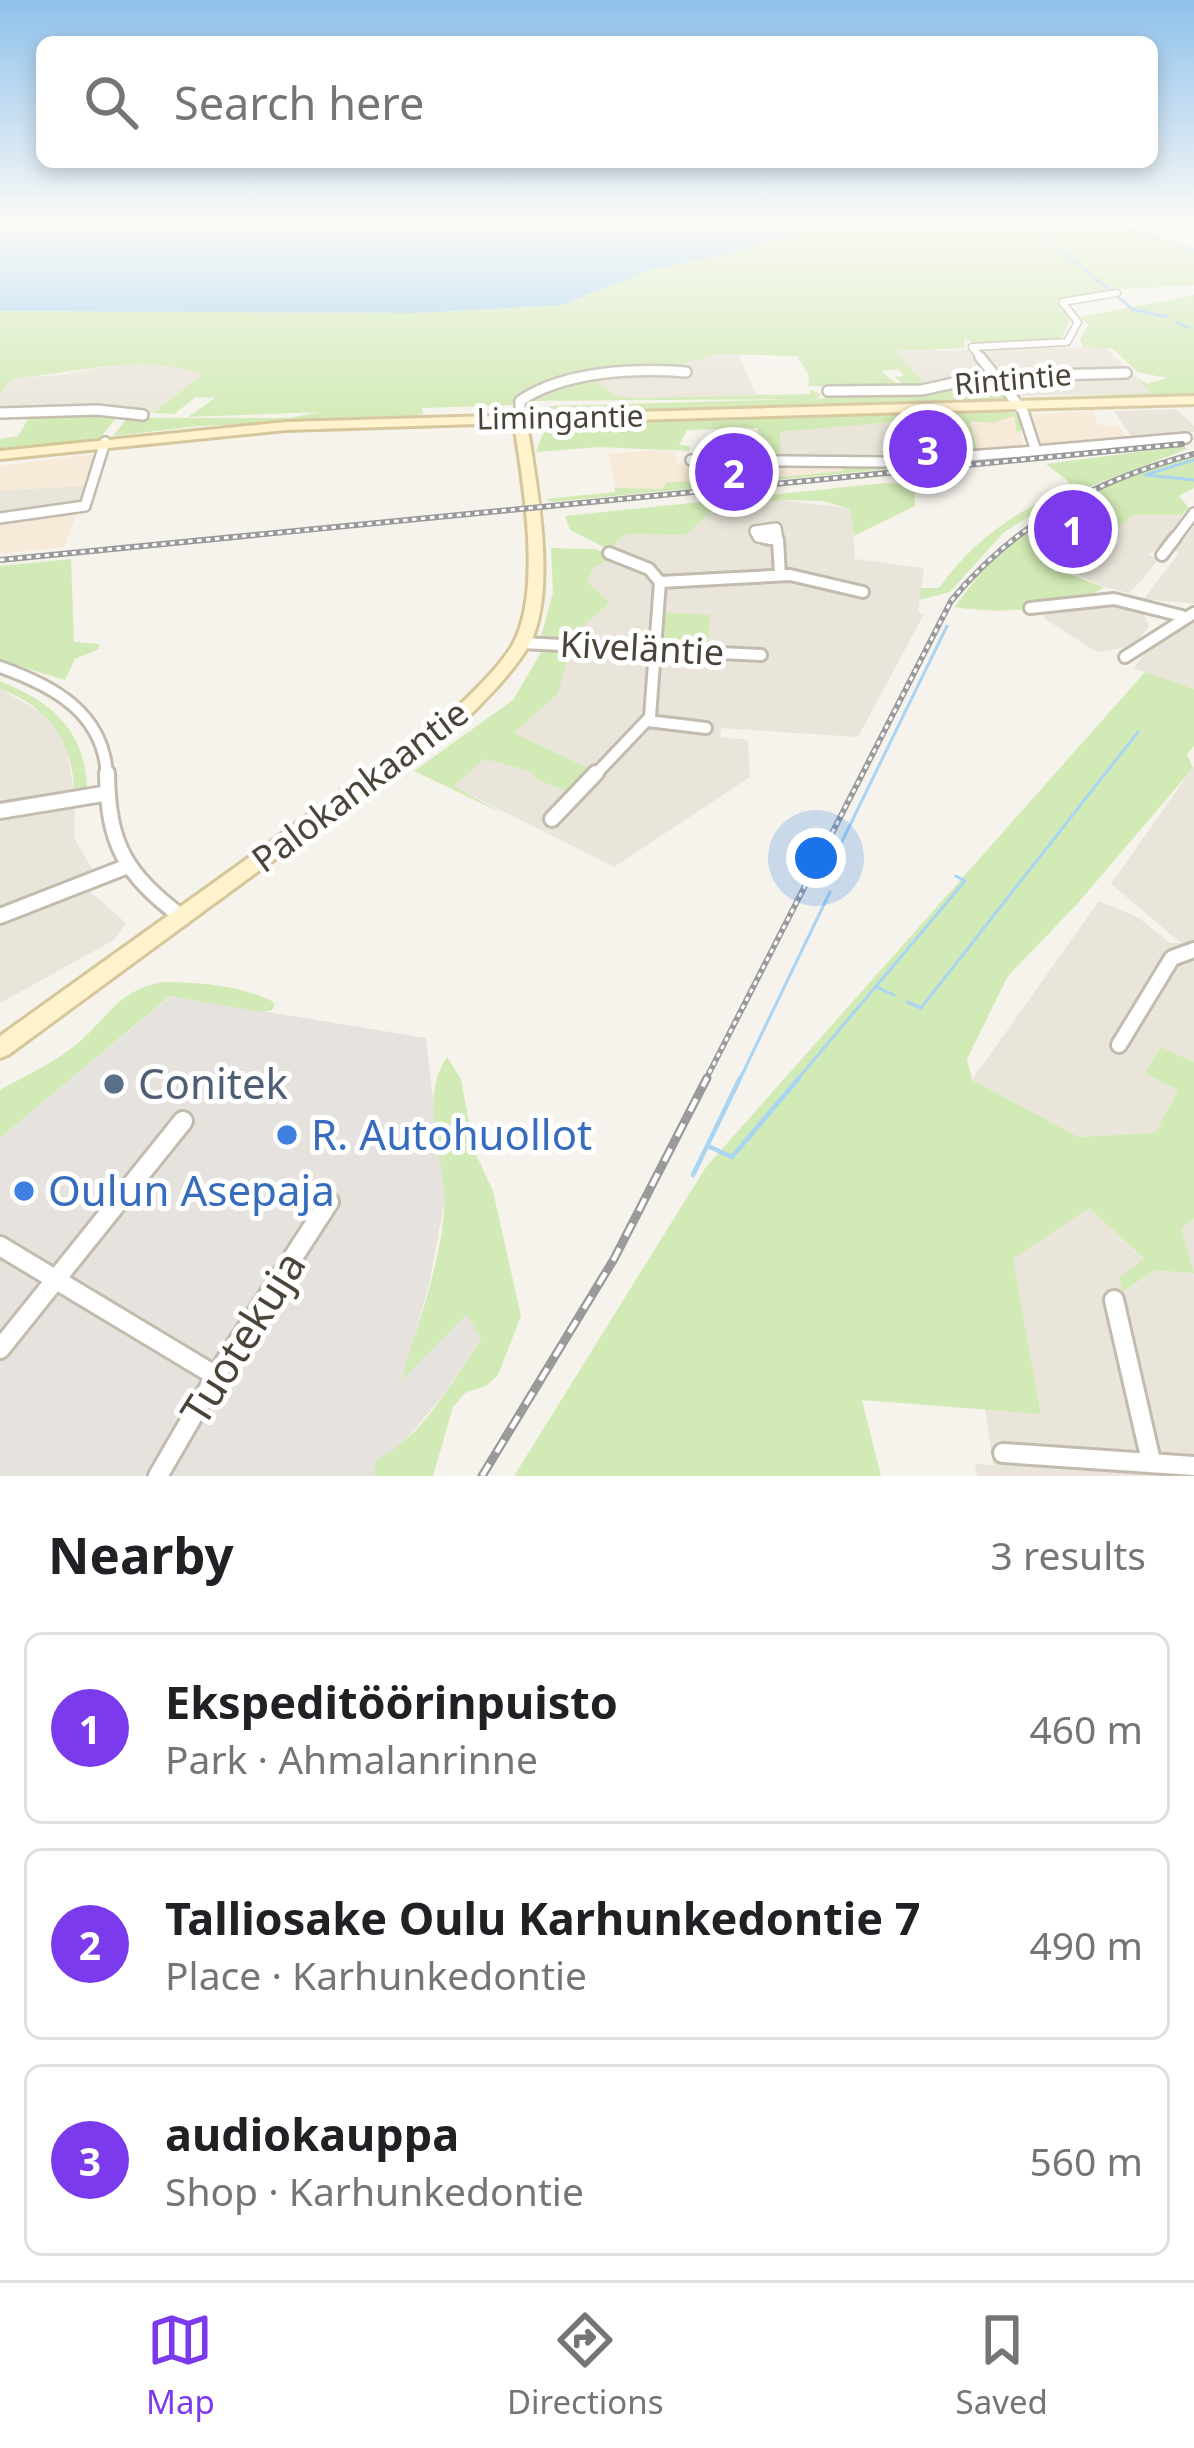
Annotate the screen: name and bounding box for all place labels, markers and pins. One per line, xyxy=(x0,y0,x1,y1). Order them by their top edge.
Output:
pin: 3 xyxy=(889,404,967,494)
pin: 2 xyxy=(695,427,773,517)
pin: 1 xyxy=(1034,484,1112,574)
place label: Conitek xyxy=(138,1054,289,1111)
marker: Conitek xyxy=(101,1071,127,1097)
place label: R. Autohuollot xyxy=(311,1105,592,1162)
marker: R. Autohuollot xyxy=(274,1122,300,1148)
place label: Oulun Asepaja xyxy=(48,1161,335,1218)
marker: Oulun Asepaja xyxy=(11,1178,37,1204)

